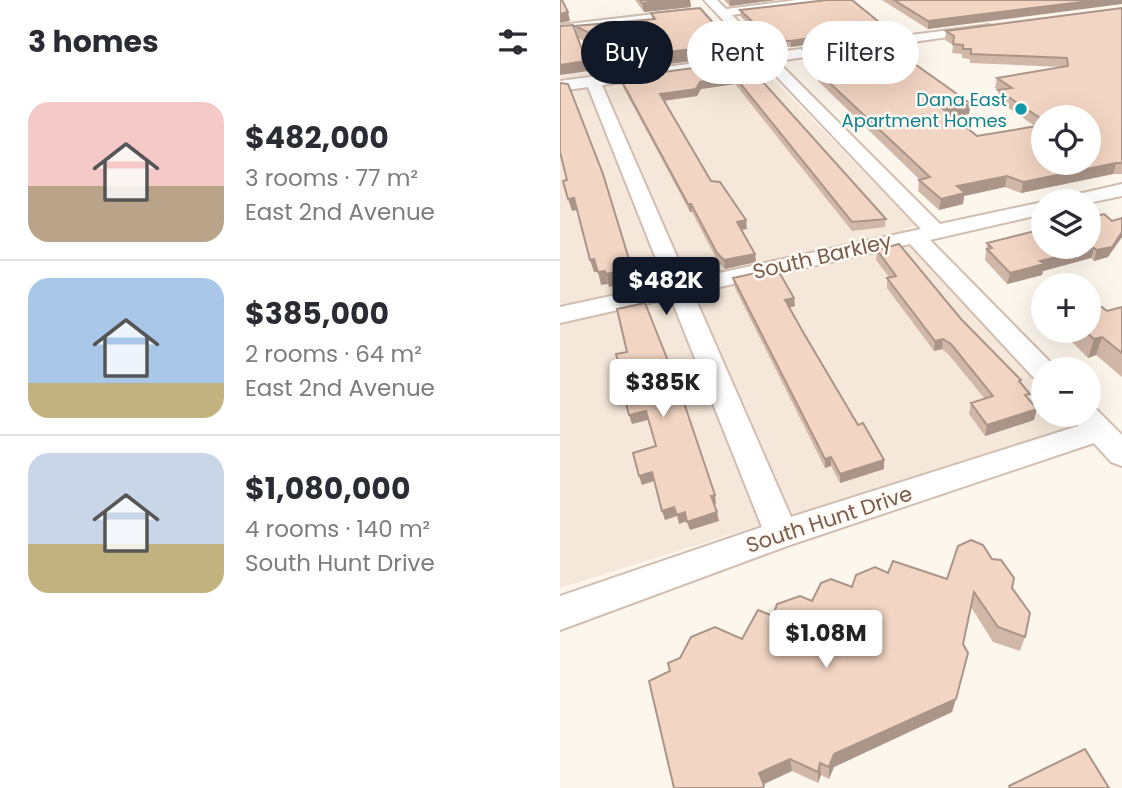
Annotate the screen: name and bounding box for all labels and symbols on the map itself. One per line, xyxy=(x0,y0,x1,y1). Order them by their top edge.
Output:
place label: Dana East Apartment Homes xyxy=(842,87,1007,133)
marker: Dana East Apartment Homes xyxy=(1013,101,1029,117)
street label: South Barkley xyxy=(750,226,894,286)
pin: $482K xyxy=(617,258,715,317)
pin: $385K xyxy=(614,360,712,419)
street label: South Hunt Drive xyxy=(742,478,916,560)
pin: $1.08M xyxy=(769,610,883,670)

